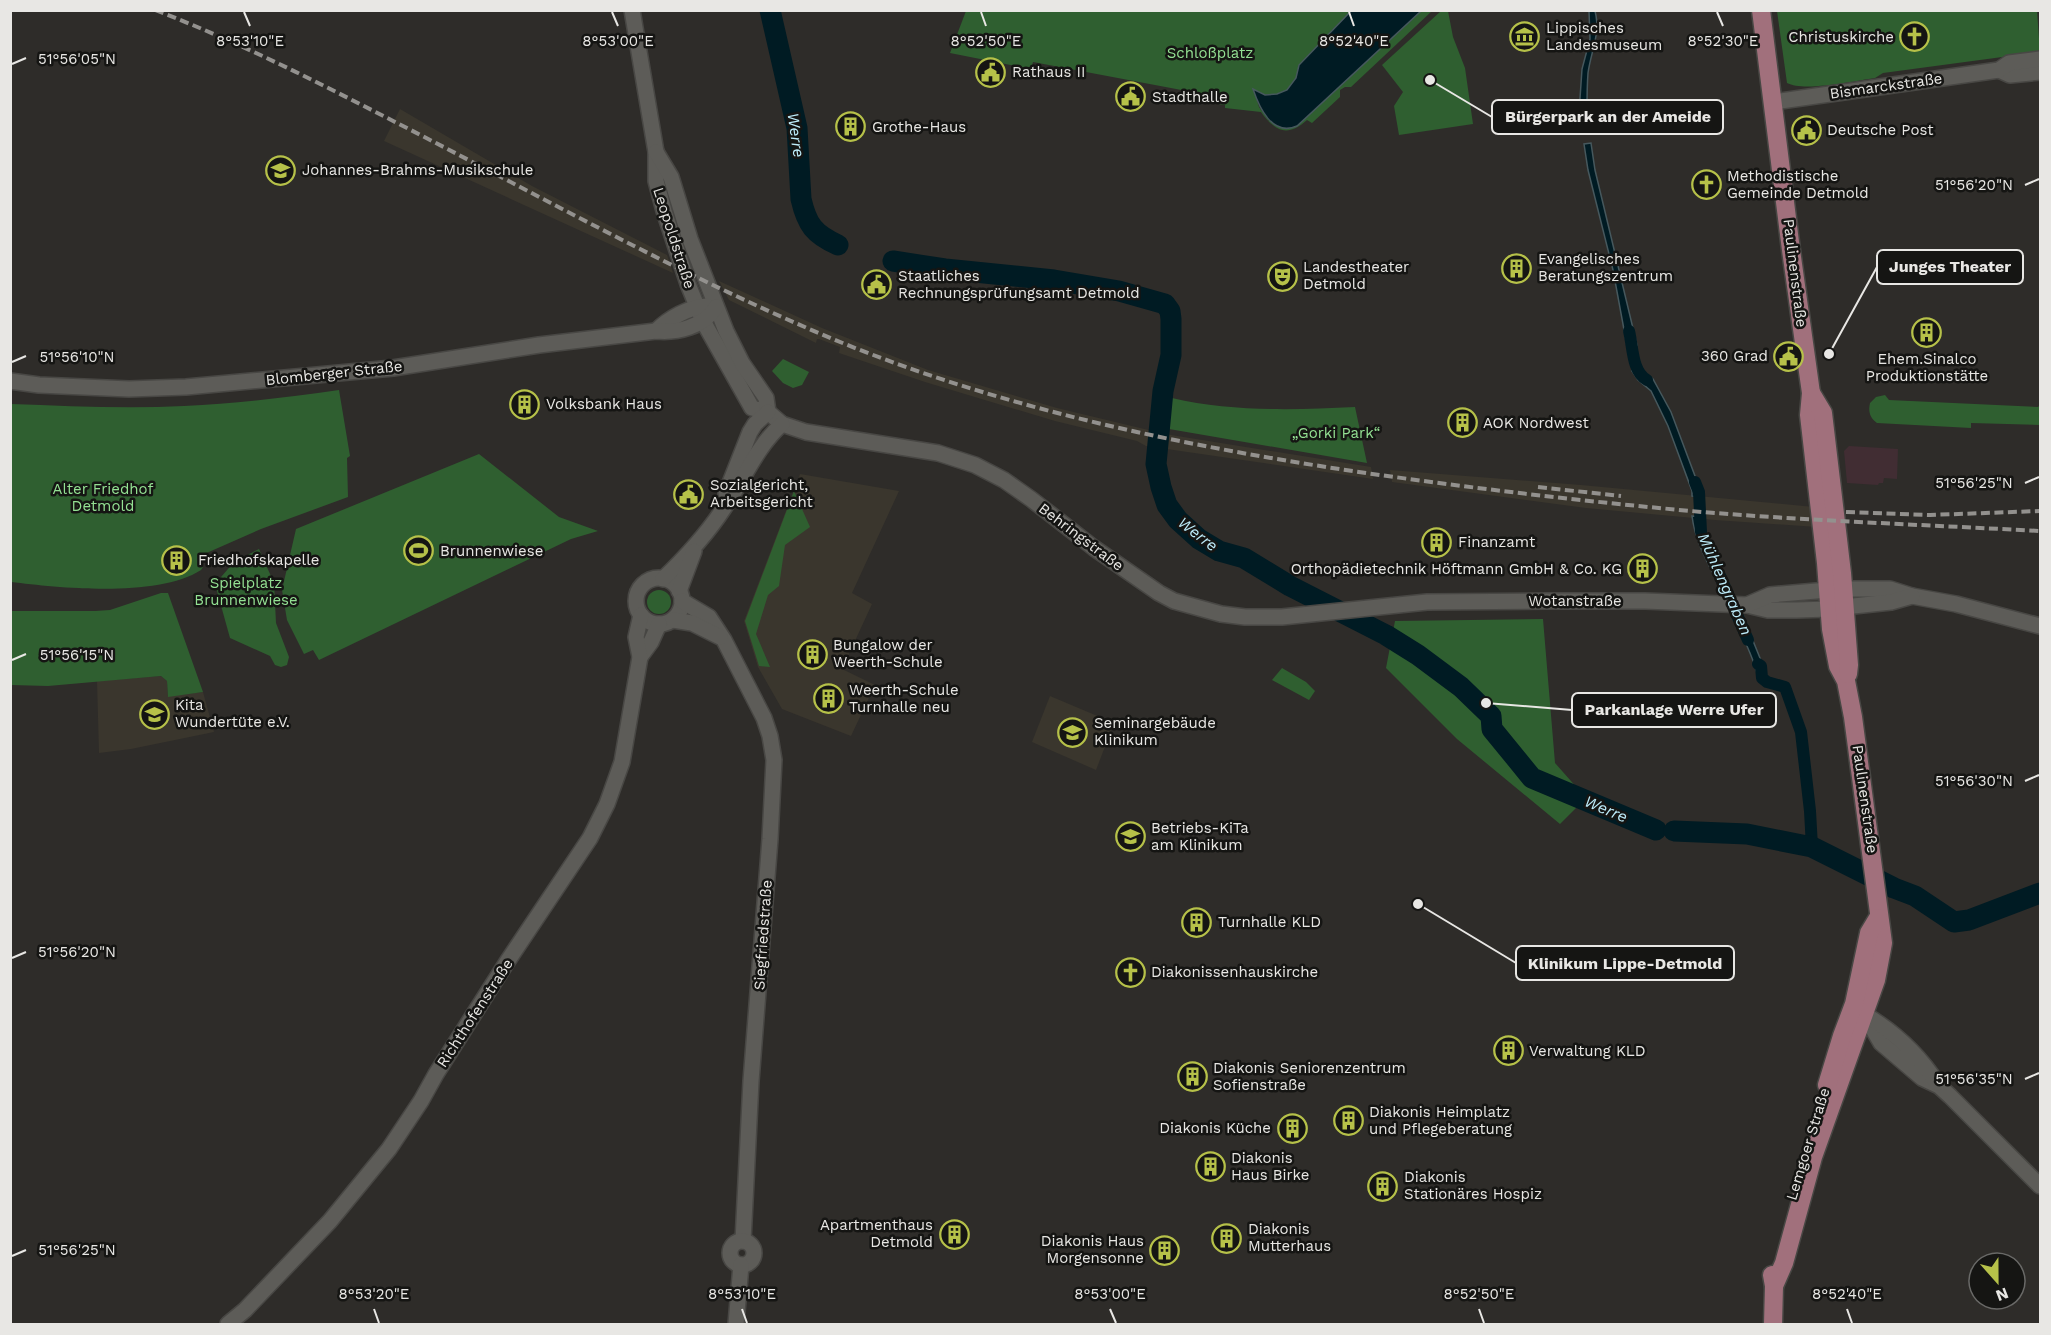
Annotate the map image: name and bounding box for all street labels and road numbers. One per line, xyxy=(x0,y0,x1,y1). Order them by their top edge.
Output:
street label: Bismarckstraße xyxy=(1828,69,1944,103)
street label: Leopoldstraße xyxy=(649,185,699,291)
street label: Paulinenstraße xyxy=(1779,218,1811,328)
street label: Blomberger Straße xyxy=(265,357,403,389)
street label: Behringstraße xyxy=(1035,499,1127,575)
street label: Wotanstraße xyxy=(1528,592,1622,610)
street label: Paulinenstraße xyxy=(1848,744,1882,854)
street label: Siegfriedstraße xyxy=(750,879,776,991)
street label: Richthofenstraße xyxy=(433,955,517,1071)
street label: Lemgoer Straße xyxy=(1782,1086,1834,1202)

